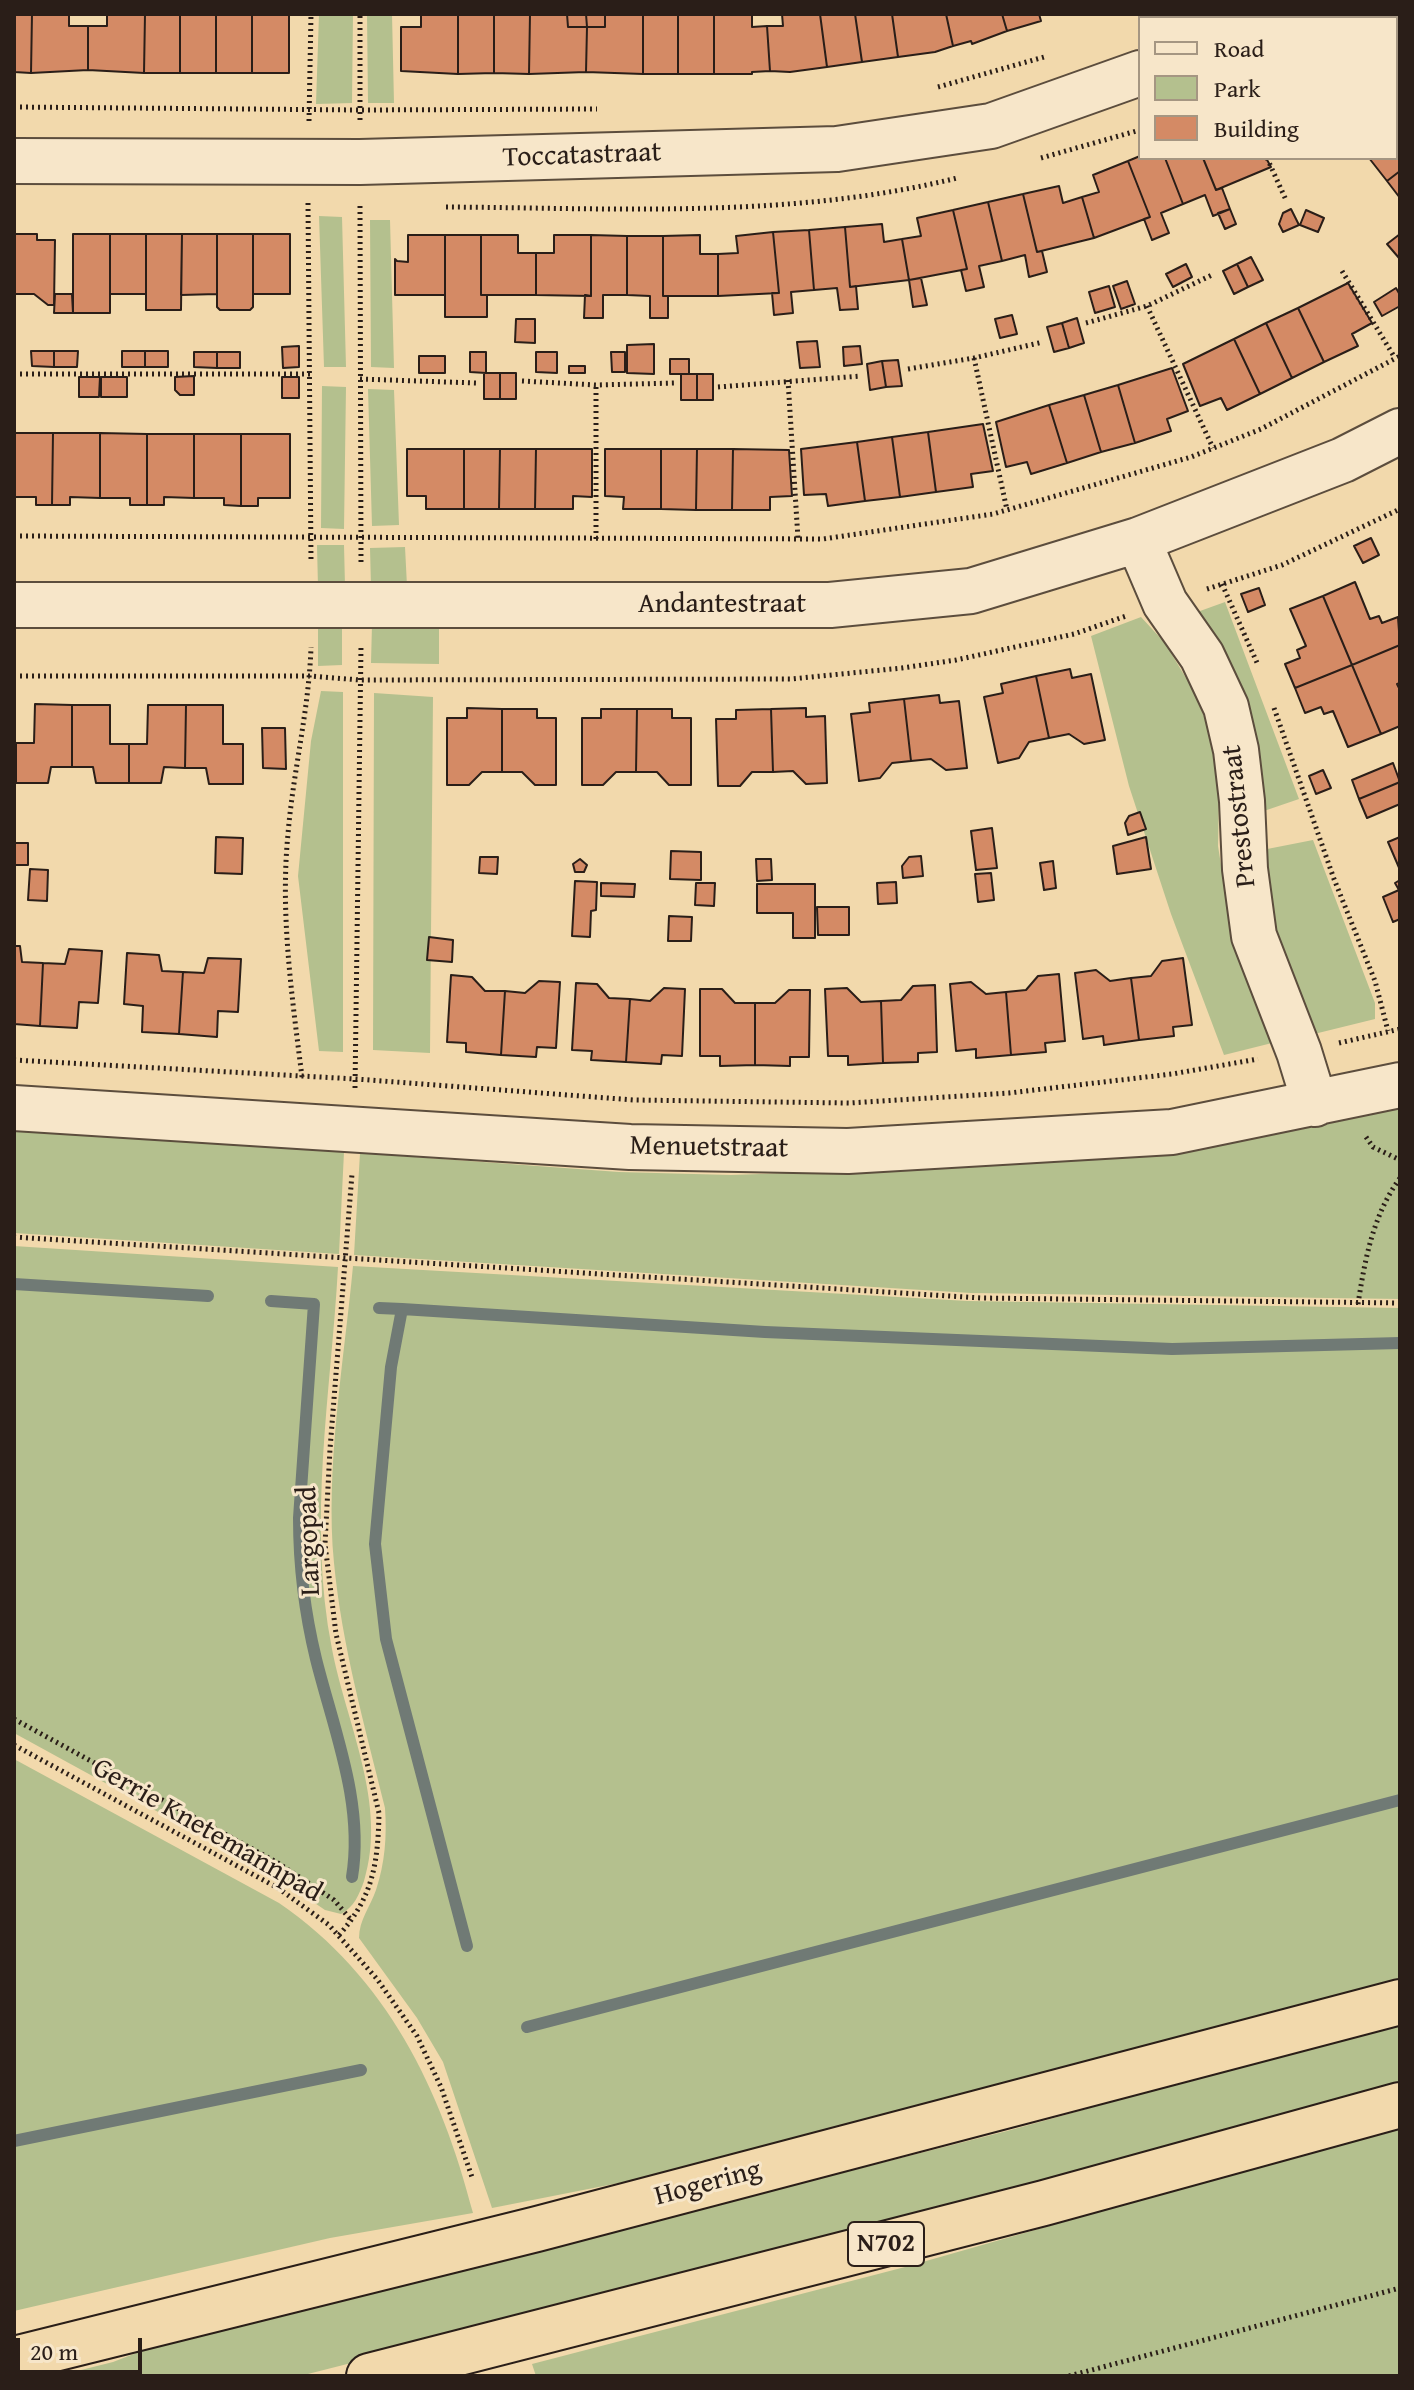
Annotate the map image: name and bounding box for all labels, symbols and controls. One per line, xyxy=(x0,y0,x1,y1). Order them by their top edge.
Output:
legend xyxy=(1138,16,1398,160)
text: Road xyxy=(1214,31,1264,66)
text: Park xyxy=(1214,71,1260,106)
text: Building xyxy=(1214,111,1299,146)
street label: Toccatastraat xyxy=(502,136,662,176)
street label: Andantestraat xyxy=(638,588,806,622)
street label: Prestostraat xyxy=(1216,743,1264,889)
street label: Menuetstraat xyxy=(629,1130,789,1166)
street label: Largopad xyxy=(291,1485,329,1597)
street label: Gerrie Knetemannpad xyxy=(86,1752,328,1910)
street label: Hogering xyxy=(651,2154,765,2214)
road number: N702 xyxy=(848,2222,924,2266)
scale bar xyxy=(20,2322,146,2372)
text: 20 m xyxy=(30,2334,78,2369)

